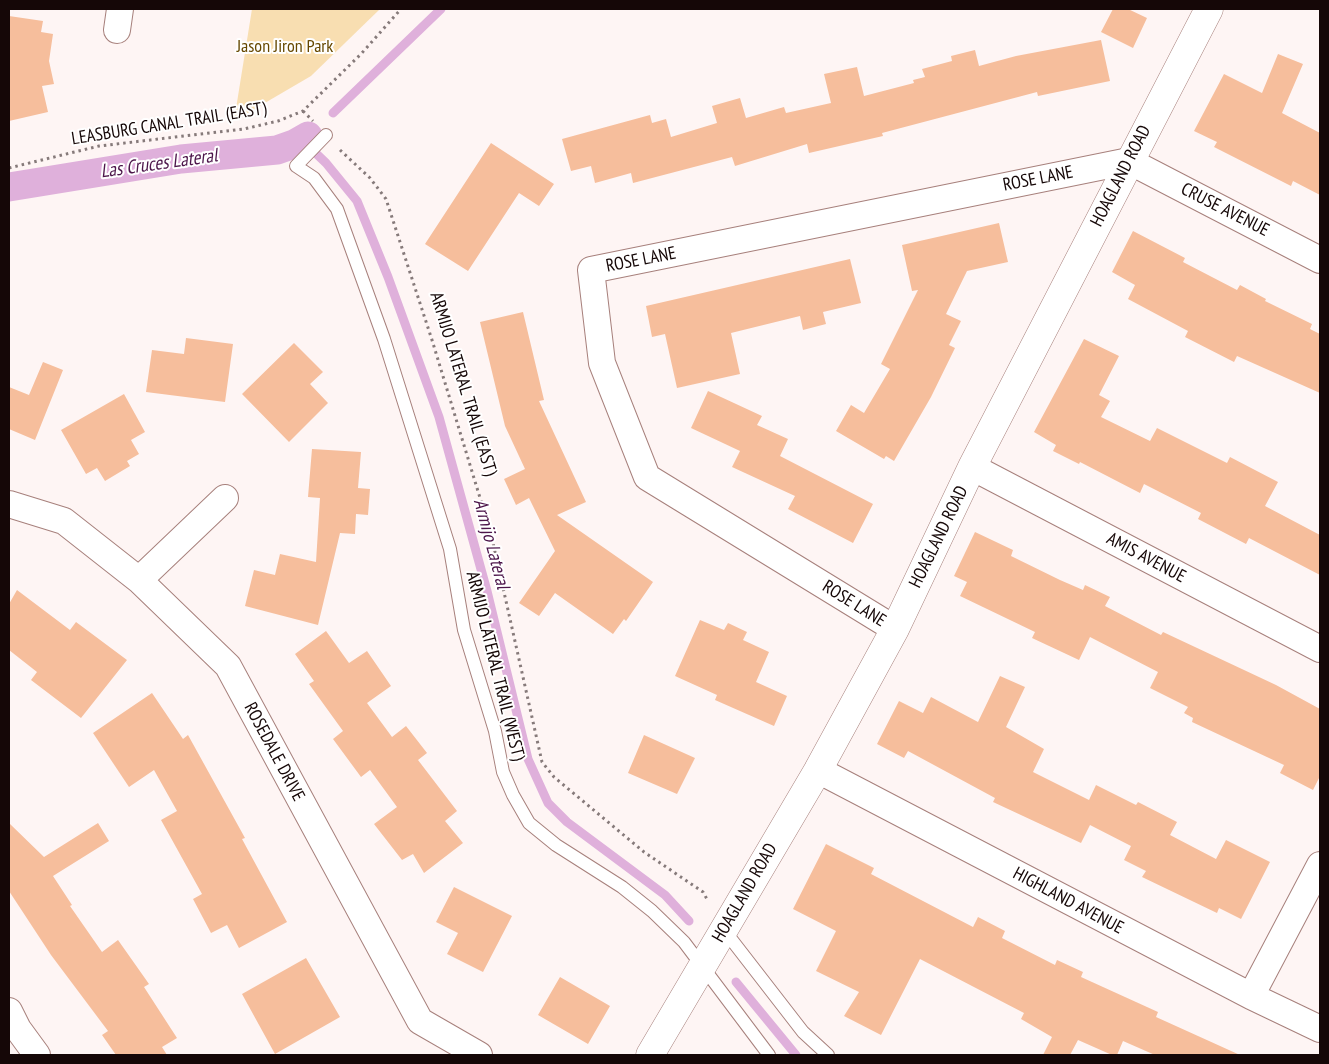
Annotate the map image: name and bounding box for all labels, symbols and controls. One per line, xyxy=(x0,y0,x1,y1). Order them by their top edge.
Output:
park label: Jason Jiron Park xyxy=(237,36,333,58)
street label: LEASBURG CANAL TRAIL (EAST) xyxy=(70,98,268,150)
street label: HOAGLAND ROAD xyxy=(1086,122,1156,230)
water label: Las Cruces Lateral xyxy=(99,145,219,183)
street label: ROSE LANE xyxy=(1001,162,1075,196)
street label: CRUSE AVENUE xyxy=(1177,179,1273,241)
street label: ROSE LANE xyxy=(604,243,678,277)
street label: ARMIJO LATERAL TRAIL (EAST) xyxy=(425,290,501,478)
street label: HOAGLAND ROAD xyxy=(905,482,973,592)
water label: Armijo Lateral xyxy=(468,496,514,592)
street label: AMIS AVENUE xyxy=(1103,528,1189,588)
street label: ARMIJO LATERAL TRAIL (WEST) xyxy=(461,569,529,763)
street label: ROSE LANE xyxy=(818,576,890,632)
street label: ROSEDALE DRIVE xyxy=(239,699,309,805)
street label: HOAGLAND ROAD xyxy=(708,840,782,946)
street label: HIGHLAND AVENUE xyxy=(1009,863,1127,939)

